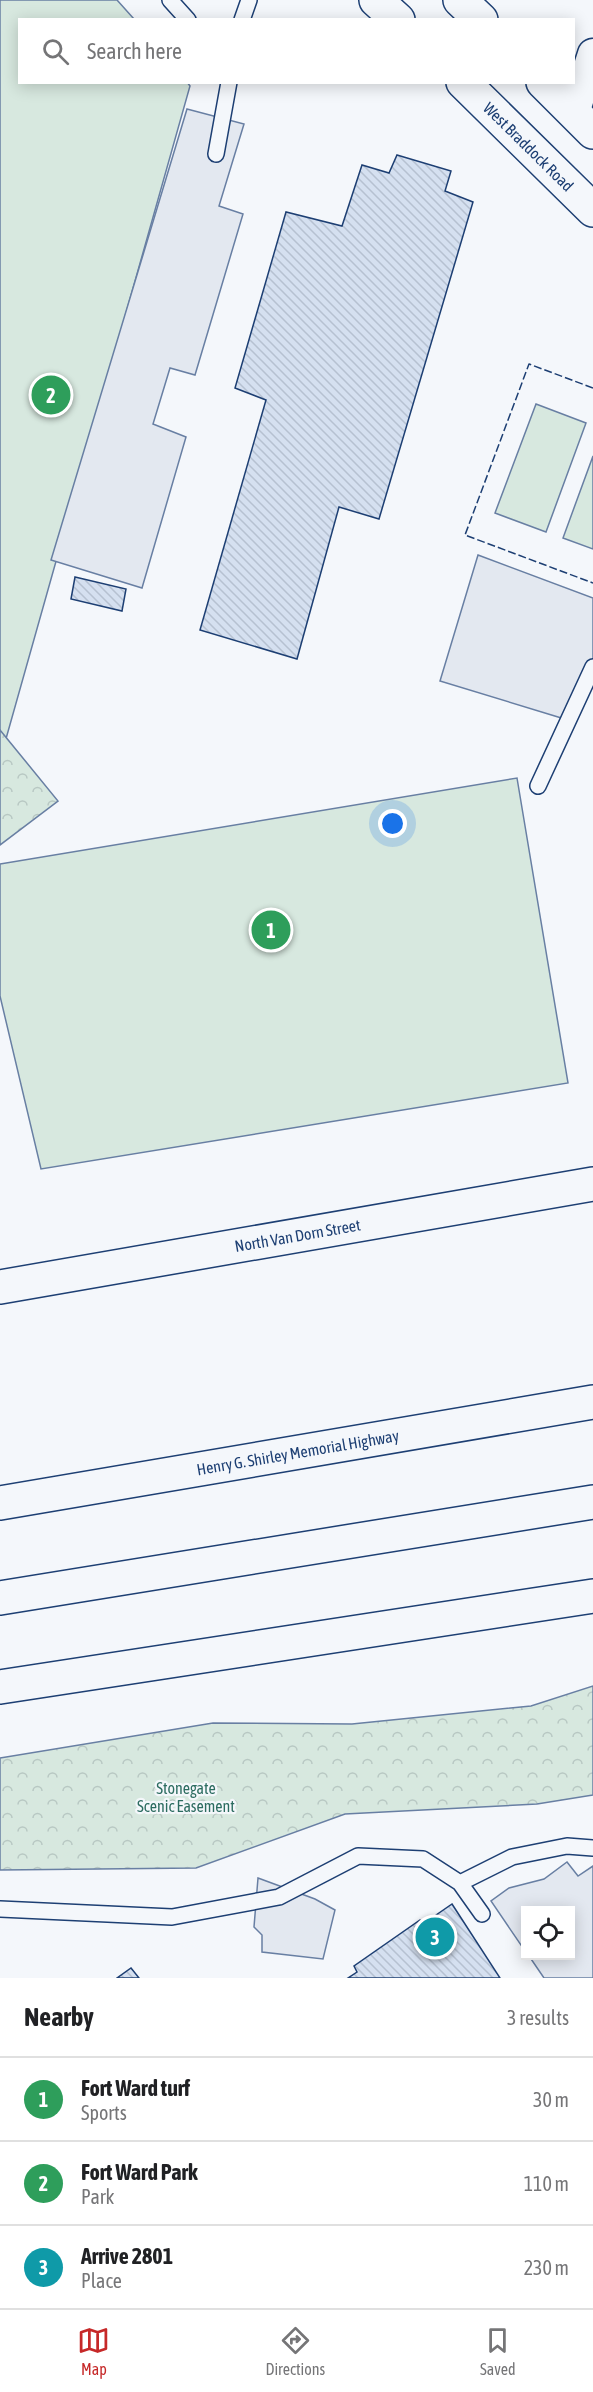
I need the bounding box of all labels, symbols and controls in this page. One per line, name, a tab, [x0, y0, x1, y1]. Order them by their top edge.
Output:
search box	[18, 18, 575, 84]
icon: search	[39, 35, 72, 68]
text: Search here	[87, 38, 182, 64]
street label: West Braddock Road	[480, 98, 577, 195]
pin: 2	[32, 372, 70, 418]
your location	[378, 809, 407, 838]
pin: 1	[252, 908, 290, 952]
street label: North Van Dorn Street	[233, 1215, 362, 1255]
street label: Henry G. Shirley Memorial Highway	[195, 1426, 401, 1478]
park label: Stonegate Scenic Easement	[137, 1779, 235, 1815]
map controls	[521, 1906, 575, 1960]
button: locate	[521, 1906, 575, 1960]
pin: 3	[416, 1914, 454, 1960]
text: Nearby	[24, 2002, 94, 2032]
text: 3 results	[507, 2006, 569, 2029]
text: Fort Ward turf	[81, 2075, 190, 2101]
text: 1	[39, 2088, 48, 2111]
text: 30 m	[533, 2088, 569, 2111]
text: Sports	[81, 2101, 127, 2124]
text: Fort Ward Park	[81, 2159, 198, 2185]
text: 2	[39, 2172, 48, 2195]
text: 110 m	[524, 2172, 569, 2195]
text: Park	[81, 2185, 114, 2208]
text: Arrive 2801	[81, 2243, 173, 2269]
text: 3	[39, 2256, 48, 2279]
text: 230 m	[524, 2256, 569, 2279]
text: Place	[81, 2269, 122, 2292]
tab: Map	[77, 2324, 110, 2378]
tab: Directions	[265, 2324, 325, 2378]
tab: Saved	[480, 2324, 515, 2378]

